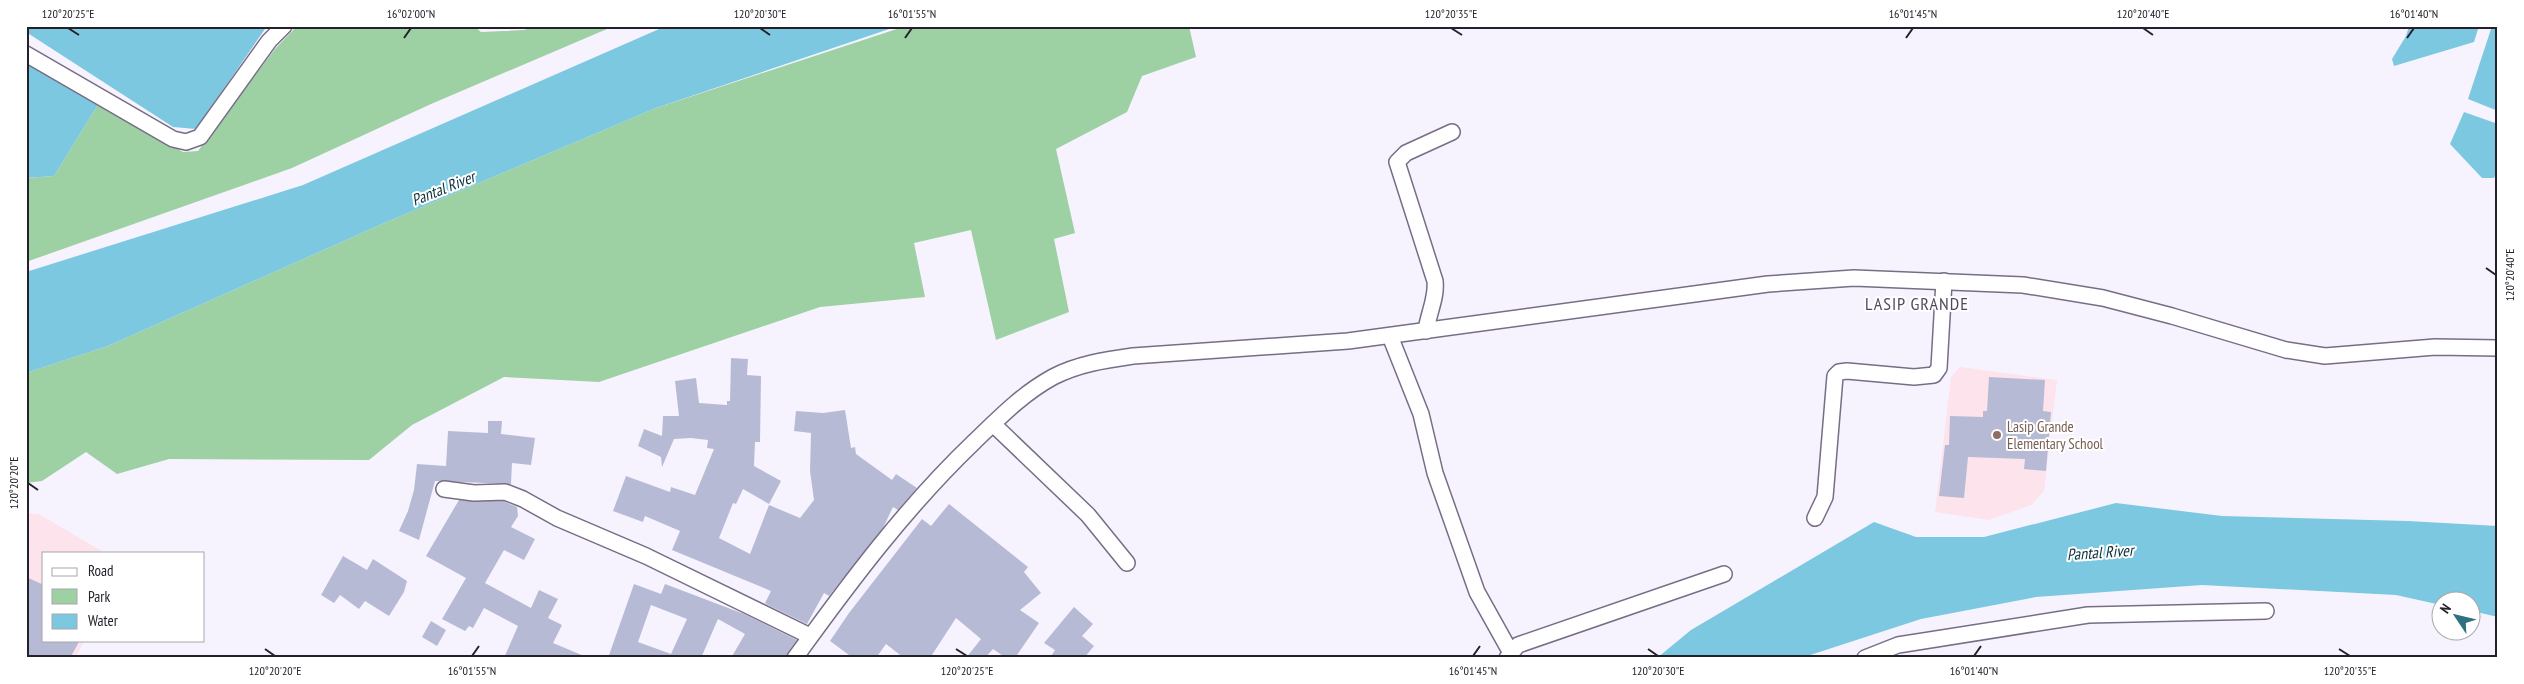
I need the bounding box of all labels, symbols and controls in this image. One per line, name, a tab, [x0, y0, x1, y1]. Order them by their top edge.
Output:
text: 120°20'25"E	[42, 6, 94, 21]
text: 16°02'00"N	[387, 6, 435, 21]
text: 120°20'30"E	[734, 6, 786, 21]
text: 16°01'55"N	[888, 6, 936, 21]
text: 120°20'35"E	[1425, 6, 1477, 21]
text: 16°01'45"N	[1889, 6, 1937, 21]
text: 120°20'40"E	[2117, 6, 2169, 21]
text: 16°01'40"N	[2390, 6, 2438, 21]
water label: Pantal River	[408, 165, 480, 210]
text: 120°20'40"E	[2502, 249, 2517, 301]
district label: LASIP GRANDE	[1865, 292, 1969, 315]
place label: Lasip Grande Elementary School	[2007, 417, 2104, 453]
marker: Lasip Grande Elementary School	[1991, 429, 2003, 441]
text: 120°20'20"E	[6, 457, 21, 509]
water label: Pantal River	[2066, 540, 2136, 564]
legend	[42, 552, 205, 642]
text: Road	[88, 561, 114, 580]
text: Park	[88, 587, 110, 606]
north arrow	[2432, 592, 2482, 642]
text: N	[2436, 600, 2455, 617]
text: Water	[88, 611, 119, 630]
text: 120°20'20"E	[249, 663, 301, 678]
text: 16°01'55"N	[448, 663, 496, 678]
text: 120°20'25"E	[941, 663, 993, 678]
text: 16°01'45"N	[1449, 663, 1497, 678]
text: 120°20'30"E	[1632, 663, 1684, 678]
text: 16°01'40"N	[1950, 663, 1998, 678]
text: 120°20'35"E	[2324, 663, 2376, 678]

